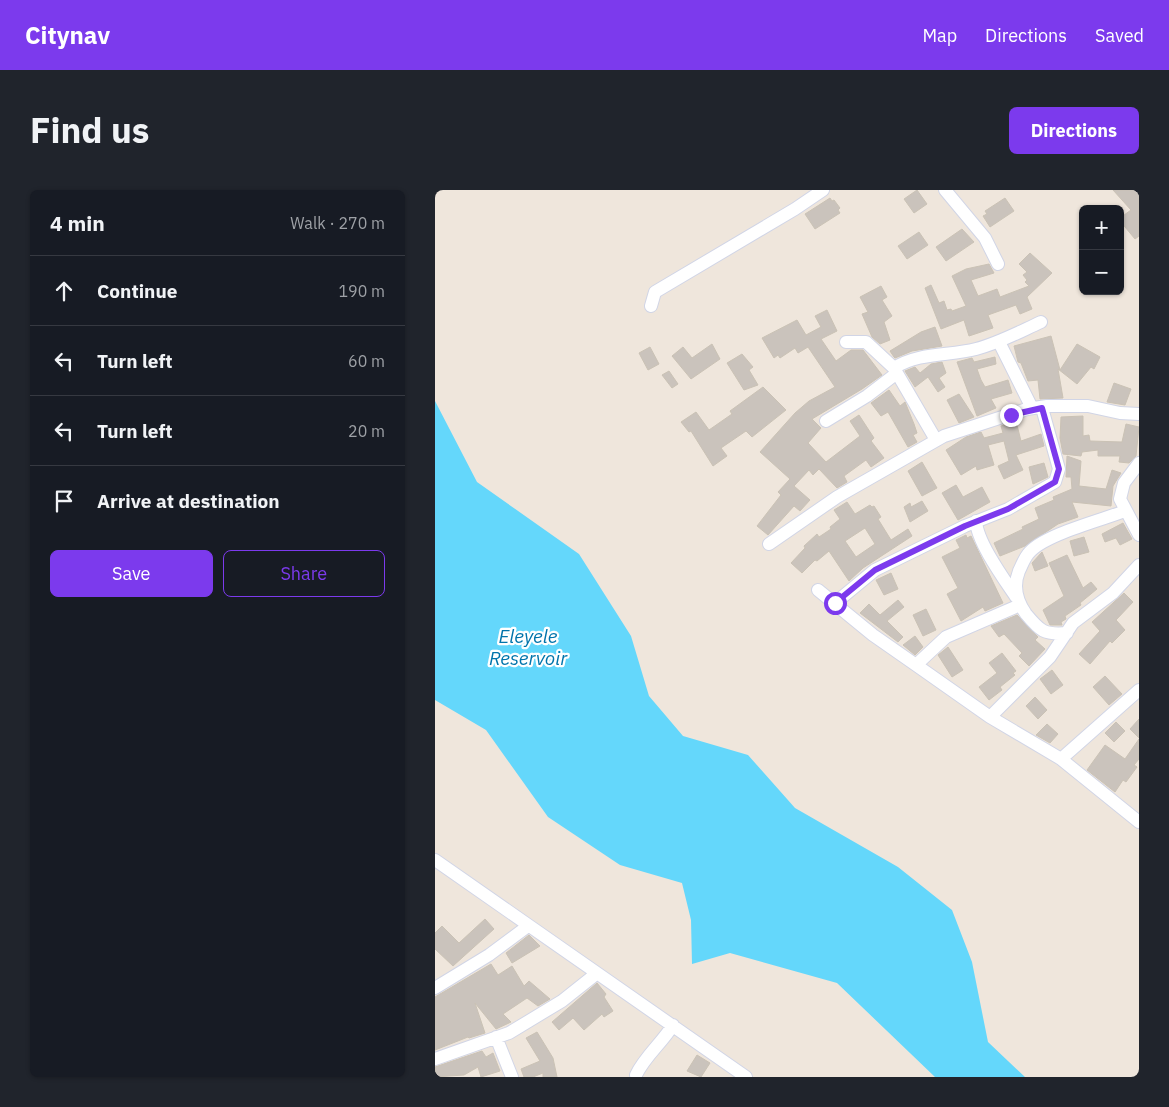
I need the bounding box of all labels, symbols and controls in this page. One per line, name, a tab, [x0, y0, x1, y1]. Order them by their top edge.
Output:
text: Citynav	[25, 19, 110, 51]
text: Map	[922, 24, 957, 47]
text: Directions	[985, 24, 1067, 47]
text: Saved	[1095, 24, 1144, 47]
text: Find us	[30, 107, 149, 153]
button: Directions	[1009, 107, 1139, 154]
map controls	[1079, 205, 1124, 295]
button: +	[1079, 205, 1124, 250]
text: 4 min	[50, 209, 105, 237]
text: Walk · 270 m	[290, 213, 385, 233]
button: −	[1079, 250, 1124, 295]
icon: ahead	[50, 277, 78, 305]
text: Continue	[97, 279, 177, 303]
text: 190 m	[338, 281, 385, 301]
icon: left	[50, 347, 78, 375]
text: Turn left	[97, 349, 173, 373]
text: 60 m	[348, 351, 385, 371]
route end	[1000, 404, 1023, 427]
icon: left	[50, 417, 78, 445]
text: Turn left	[97, 419, 173, 443]
text: 20 m	[348, 421, 385, 441]
icon: arrive	[50, 487, 78, 515]
text: Arrive at destination	[97, 489, 280, 513]
button: Save	[50, 550, 213, 597]
button: Share	[223, 550, 385, 597]
route start	[824, 592, 847, 615]
water label: Eleyele Reservoir	[489, 624, 568, 670]

